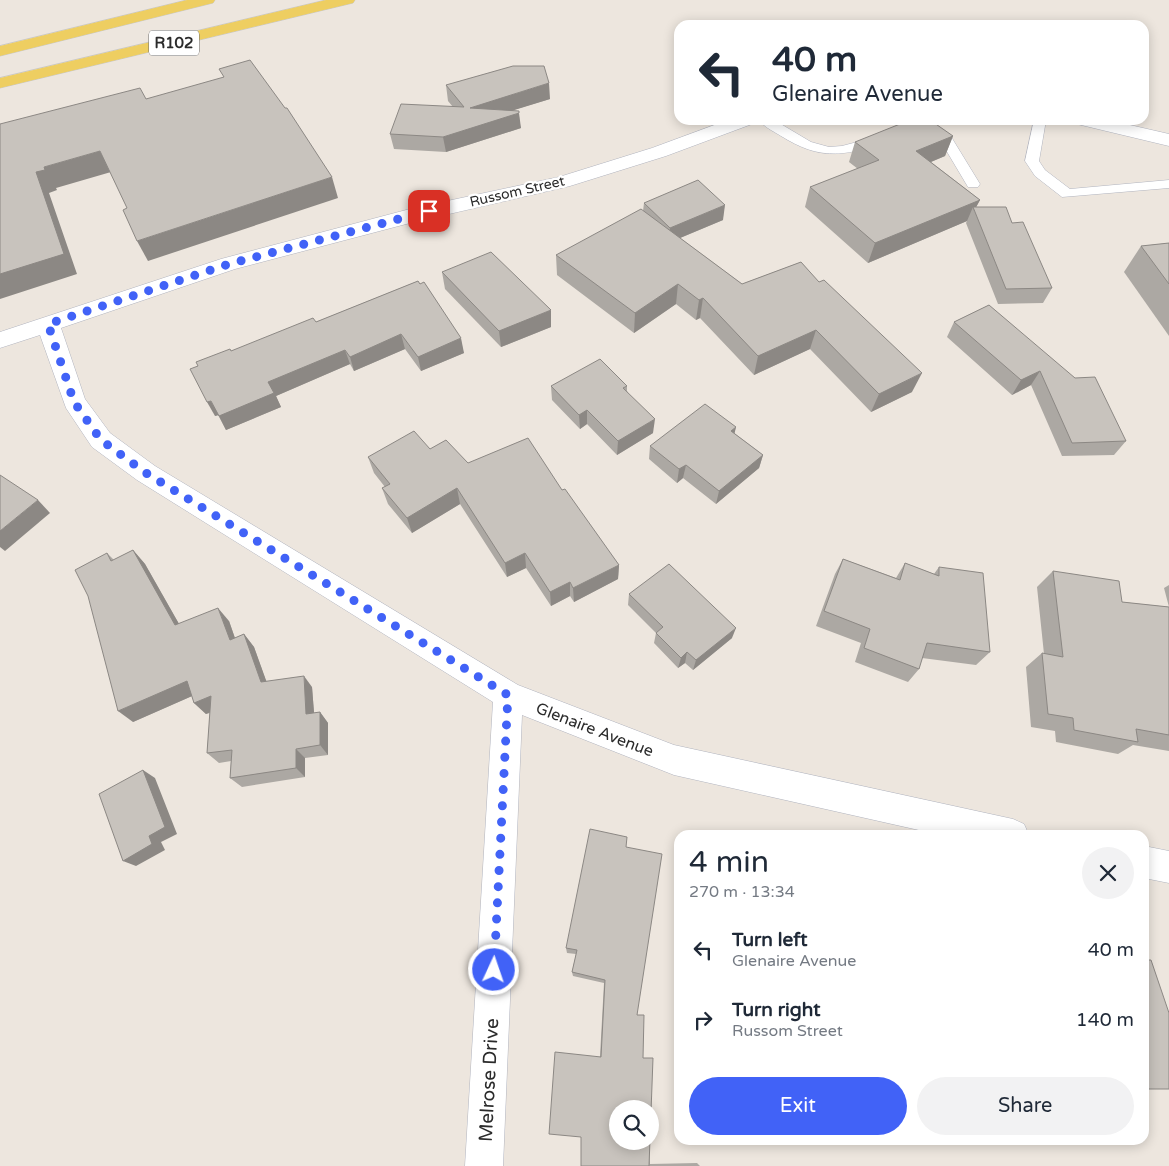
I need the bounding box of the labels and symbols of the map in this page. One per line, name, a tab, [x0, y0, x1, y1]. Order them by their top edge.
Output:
road number: R102	[149, 30, 199, 56]
street label: Russom Street	[468, 172, 567, 211]
pin	[408, 190, 450, 232]
street label: Glenaire Avenue	[533, 698, 656, 762]
position arrow	[467, 943, 519, 995]
street label: Melrose Drive	[475, 1018, 503, 1142]

